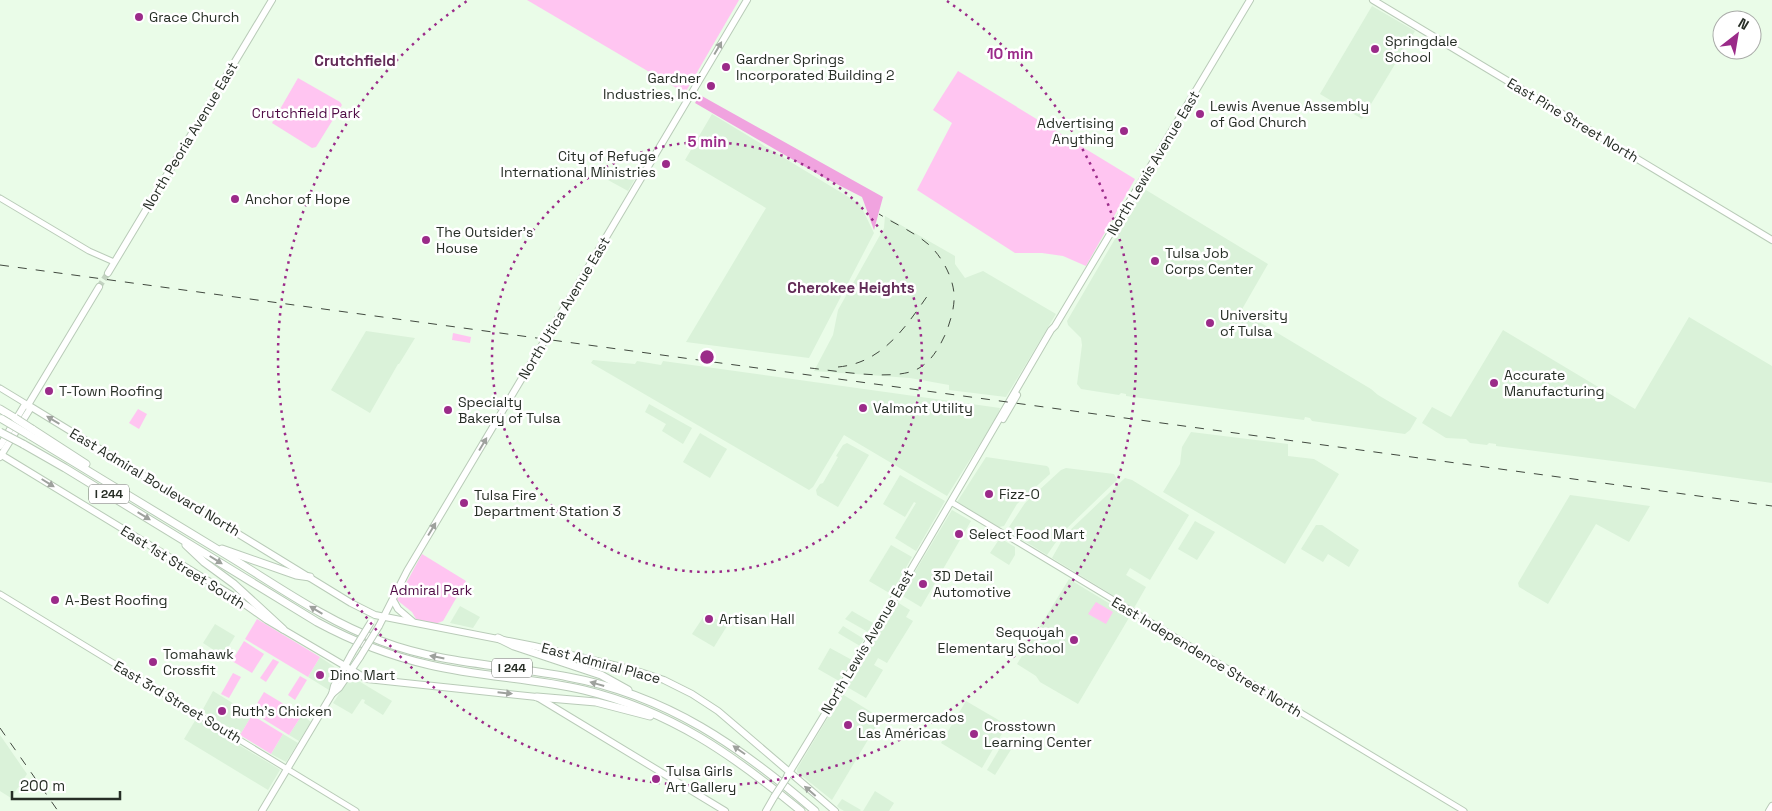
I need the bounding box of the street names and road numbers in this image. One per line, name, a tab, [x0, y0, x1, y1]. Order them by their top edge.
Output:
street label: North Peoria Avenue East	[139, 59, 241, 213]
street label: East Pine Street North	[1504, 74, 1642, 166]
street label: North Lewis Avenue East	[1103, 87, 1203, 239]
street label: North Utica Avenue East	[514, 233, 614, 383]
street label: East Admiral Boulevard North	[67, 424, 243, 540]
road number: I 244	[89, 484, 129, 504]
street label: East 1st Street South	[117, 521, 249, 613]
street label: North Lewis Avenue East	[817, 566, 917, 718]
street label: East Independence Street North	[1108, 593, 1306, 721]
street label: East Admiral Place	[539, 638, 663, 688]
street label: East 3rd Street South	[111, 657, 245, 747]
road number: I 244	[492, 658, 532, 678]

